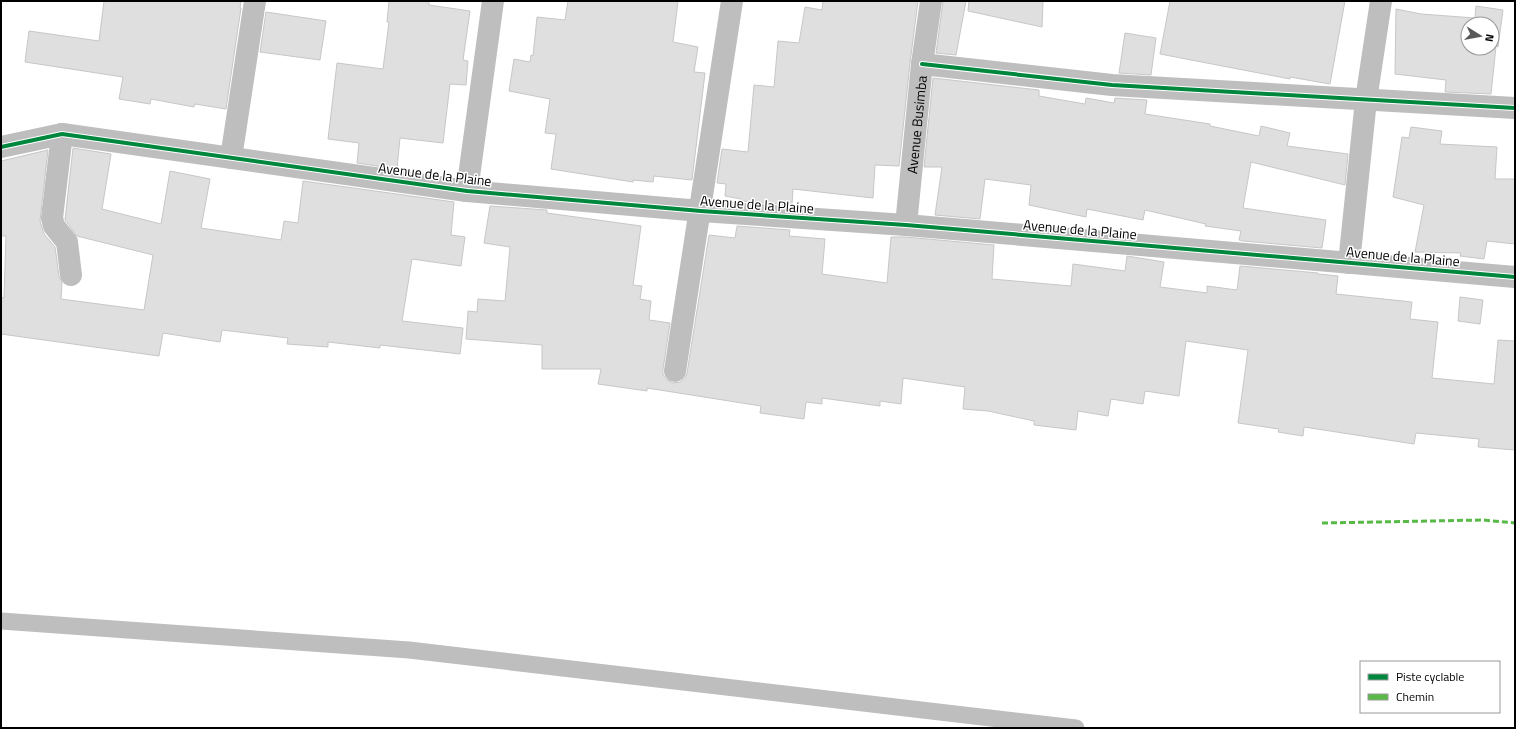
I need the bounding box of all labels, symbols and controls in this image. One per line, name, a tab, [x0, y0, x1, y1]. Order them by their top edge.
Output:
north arrow	[1460, 16, 1500, 56]
text: N	[1481, 33, 1498, 43]
street label: Avenue Busimba	[901, 74, 931, 175]
street label: Avenue de la Plaine	[377, 157, 493, 191]
street label: Avenue de la Plaine	[699, 190, 815, 218]
street label: Avenue de la Plaine	[1022, 214, 1138, 244]
street label: Avenue de la Plaine	[1345, 241, 1461, 271]
legend	[1360, 661, 1500, 713]
text: Piste cyclable	[1396, 667, 1464, 686]
text: Chemin	[1396, 687, 1434, 706]

